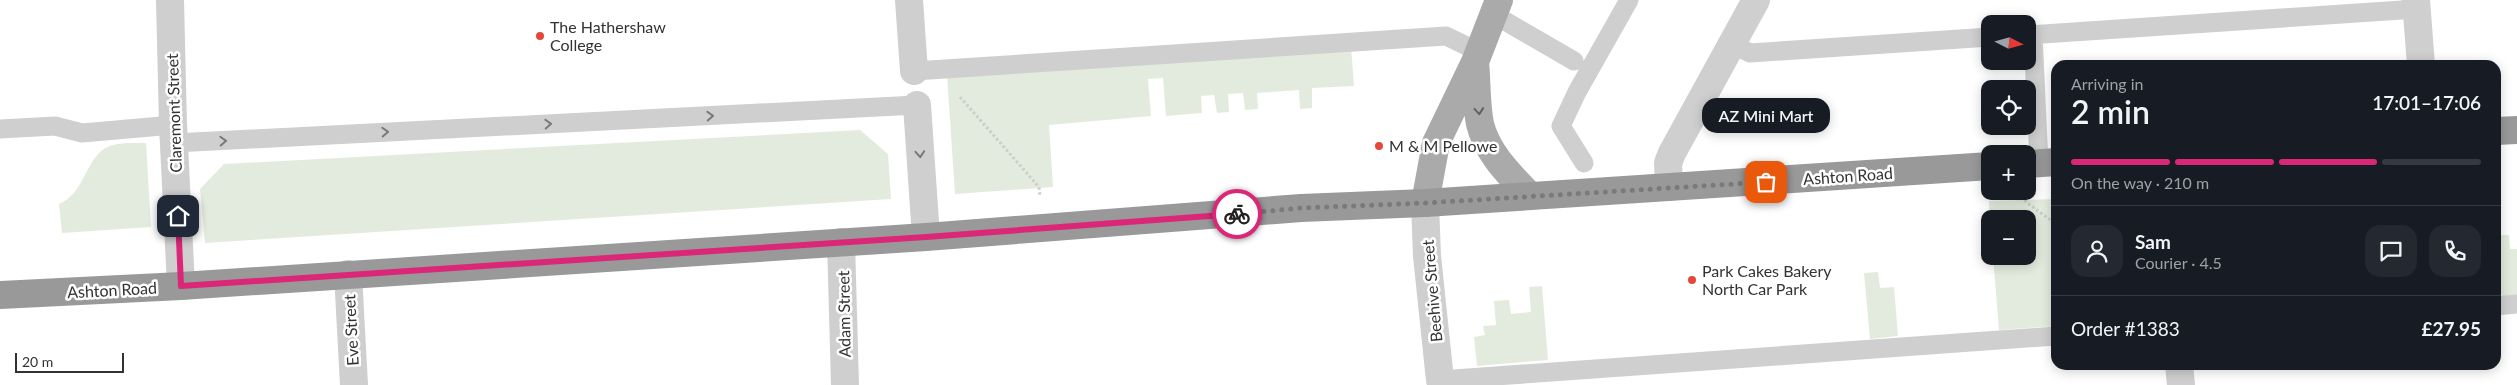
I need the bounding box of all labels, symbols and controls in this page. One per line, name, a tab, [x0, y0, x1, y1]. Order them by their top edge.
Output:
north arrow	[1981, 15, 2036, 70]
map controls	[1981, 15, 2036, 265]
place label: The Hathershaw College	[550, 17, 666, 54]
marker: The Hathershaw College	[534, 30, 546, 42]
street label: Claremont Street	[162, 53, 185, 173]
text: Arriving in	[2071, 74, 2144, 93]
button: locate	[1981, 80, 2036, 135]
text: 17:01–17:06	[2372, 91, 2481, 114]
text: 2 min	[2071, 92, 2150, 131]
callout: AZ Mini Mart	[1702, 97, 1830, 132]
text: AZ Mini Mart	[1719, 106, 1813, 125]
one-way arrow	[1473, 107, 1484, 115]
one-way arrow	[706, 110, 714, 121]
one-way arrow	[544, 118, 552, 129]
one-way arrow	[382, 127, 390, 138]
one-way arrow	[219, 135, 227, 146]
place label: M & M Pellowe	[1389, 136, 1497, 155]
marker: M & M Pellowe	[1373, 140, 1385, 152]
button: +	[1981, 145, 2036, 200]
one-way arrow	[915, 150, 926, 158]
pin	[1745, 161, 1787, 203]
street label: Ashton Road	[1802, 163, 1893, 188]
icon: bag	[1752, 168, 1780, 196]
text: On the way · 210 m	[2071, 173, 2209, 192]
courier	[1212, 189, 1262, 239]
pin	[157, 195, 199, 237]
icon: bike	[1223, 200, 1251, 228]
icon: home	[164, 202, 192, 230]
button: −	[1981, 210, 2036, 265]
button: person	[2071, 225, 2123, 277]
button: chat	[2365, 225, 2417, 277]
button: phone	[2429, 225, 2481, 277]
text: Sam	[2135, 230, 2171, 253]
street label: Beehive Street	[1418, 239, 1445, 343]
text: Courier · 4.5	[2135, 253, 2222, 272]
place label: Park Cakes Bakery North Car Park	[1702, 261, 1832, 298]
street label: Adam Street	[833, 270, 854, 358]
marker: Park Cakes Bakery North Car Park	[1686, 274, 1698, 286]
street label: Ashton Road	[67, 278, 157, 301]
street label: Eve Street	[339, 294, 362, 366]
text: Order #1383	[2071, 317, 2180, 340]
text: £27.95	[2421, 317, 2481, 340]
scale bar	[15, 350, 124, 373]
text: 20 m	[22, 353, 53, 370]

